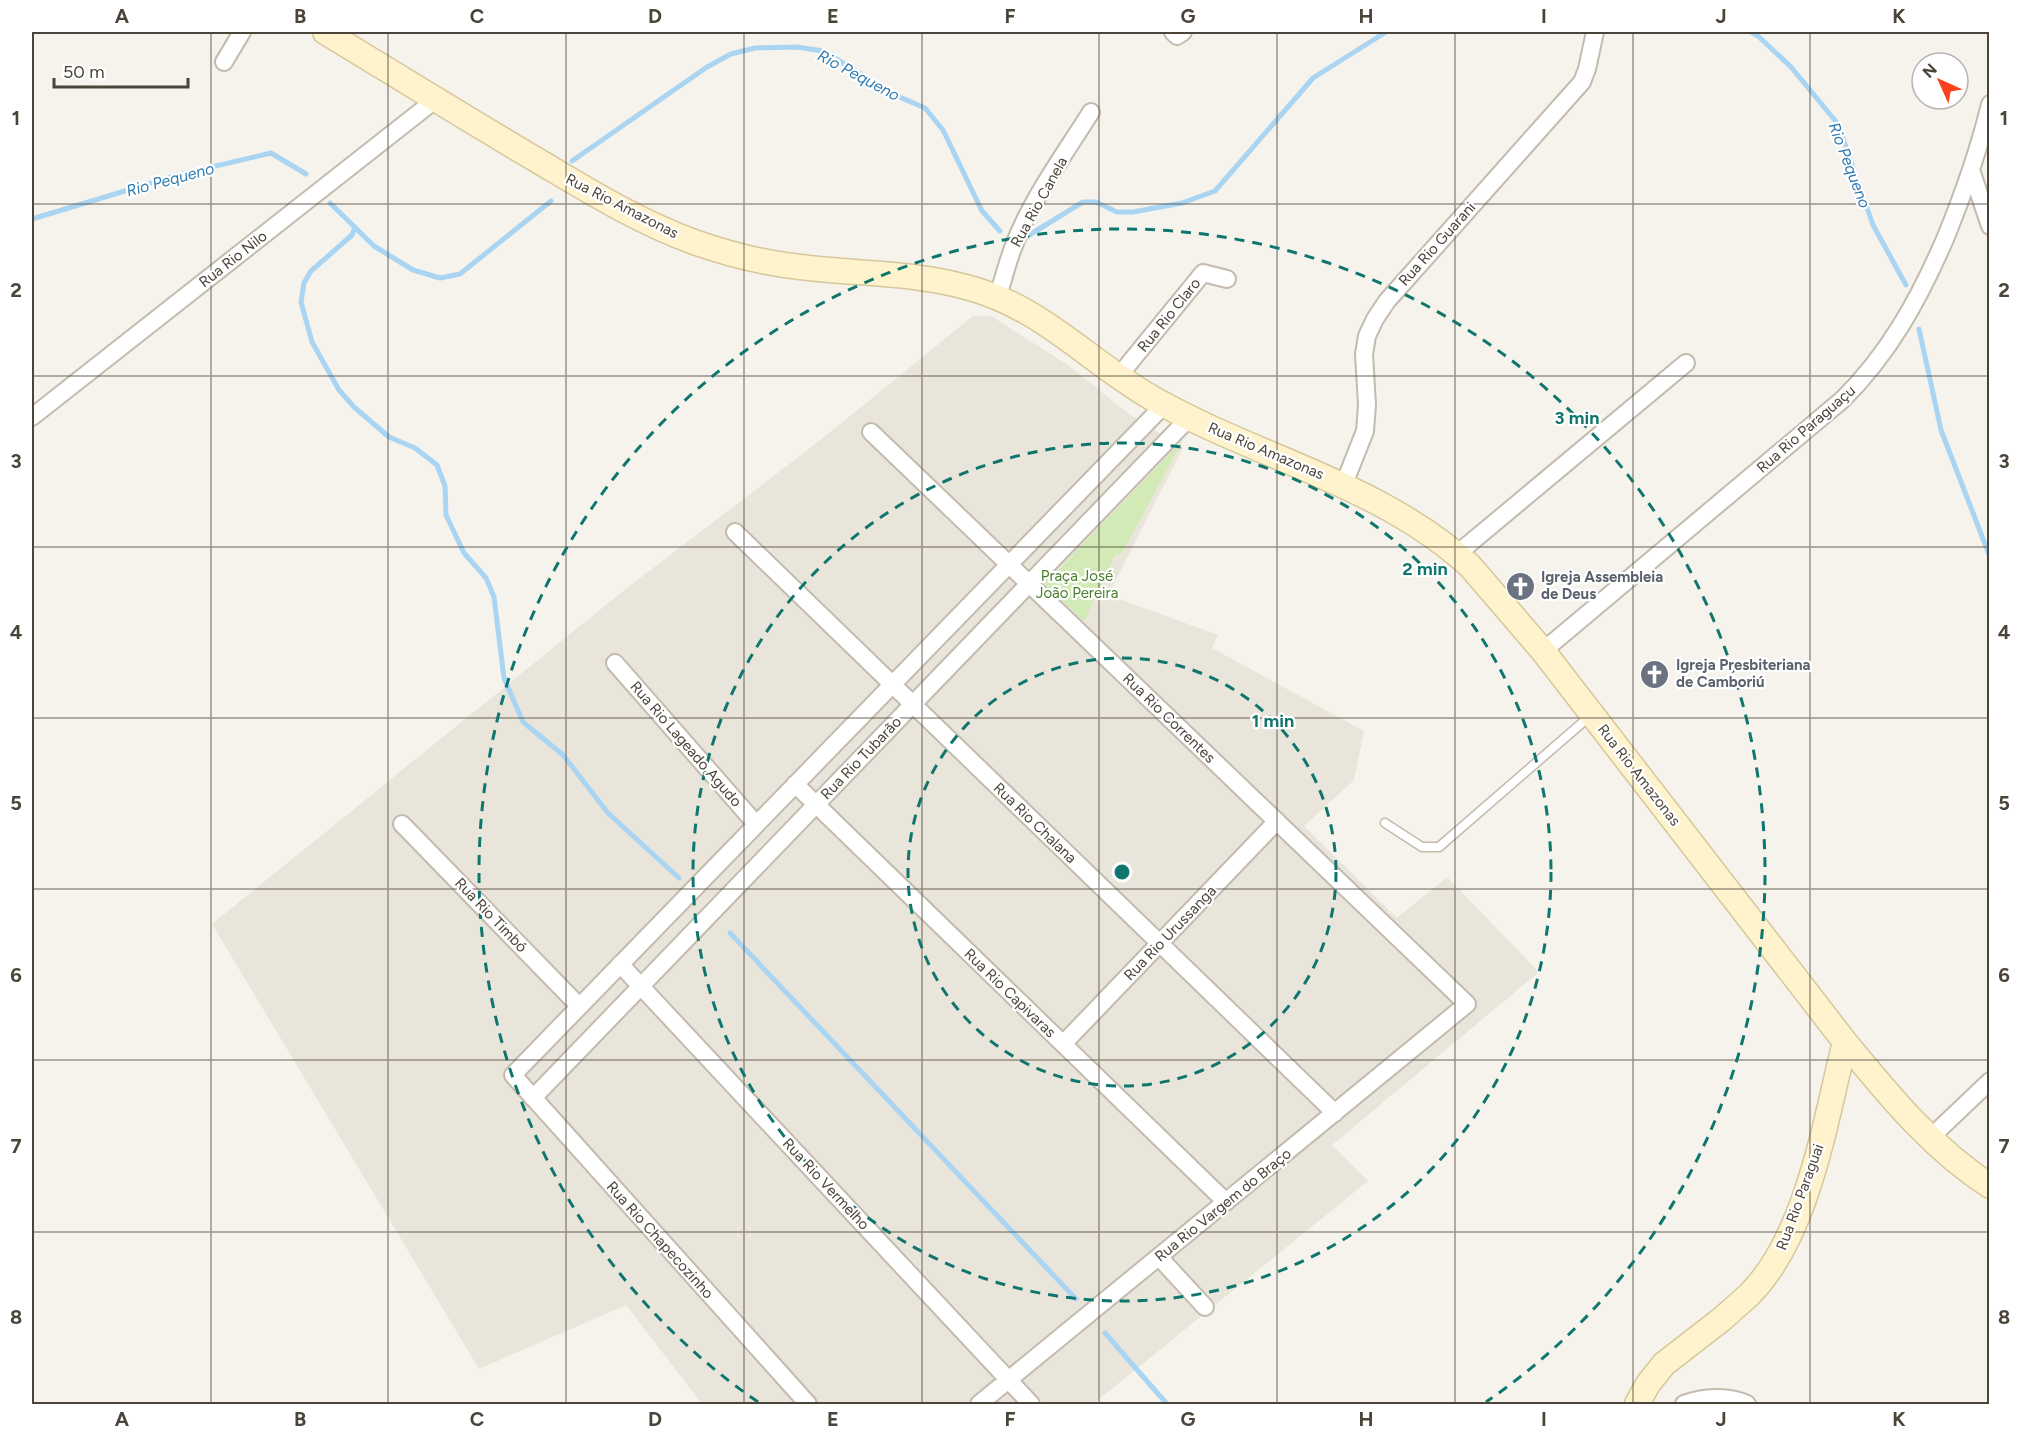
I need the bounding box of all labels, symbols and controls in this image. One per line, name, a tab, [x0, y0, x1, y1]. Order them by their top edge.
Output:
text: A	[115, 4, 130, 28]
text: B	[294, 4, 306, 28]
text: C	[470, 4, 484, 28]
text: D	[648, 4, 662, 28]
text: E	[827, 4, 839, 28]
text: F	[1004, 4, 1016, 28]
text: G	[1181, 4, 1196, 28]
text: H	[1359, 4, 1374, 28]
text: I	[1541, 4, 1547, 28]
text: J	[1715, 4, 1727, 28]
text: K	[1892, 4, 1906, 28]
water label: Rio Pequeno	[814, 46, 903, 105]
scale bar	[54, 51, 188, 89]
north arrow	[1910, 51, 1970, 111]
text: N	[1919, 60, 1941, 82]
text: 50 m	[63, 61, 105, 83]
text: 1	[12, 106, 20, 130]
text: 1	[2000, 106, 2008, 130]
water label: Rio Pequeno	[1824, 120, 1875, 211]
street label: Rua Rio Canela	[1007, 154, 1071, 250]
water label: Rio Pequeno	[124, 159, 216, 200]
street label: Rua Rio Amazonas	[563, 170, 681, 242]
street label: Rua Rio Guarani	[1395, 198, 1479, 290]
street label: Rua Rio Nilo	[195, 227, 271, 291]
street label: Rua Rio Claro	[1134, 274, 1204, 356]
text: 2	[10, 278, 22, 302]
text: 2	[1998, 278, 2010, 302]
street label: Rua Rio Paraguaçu	[1753, 381, 1859, 477]
text: 3 min	[1555, 407, 1599, 429]
street label: Rua Rio Amazonas	[1205, 418, 1327, 484]
text: 3	[10, 449, 22, 473]
text: 3	[1998, 449, 2010, 473]
text: 2 min	[1402, 558, 1448, 580]
park label: Praça José João Pereira	[1036, 567, 1118, 602]
place label: Igreja Assembleia de Deus	[1541, 568, 1663, 603]
church icon: Igreja Assembleia de Deus	[1504, 570, 1536, 602]
text: 4	[10, 620, 23, 644]
text: 4	[1998, 620, 2011, 644]
place label: Igreja Presbiteriana de Camboriú	[1676, 656, 1810, 691]
church icon: Igreja Presbiteriana de Camboriú	[1639, 658, 1671, 690]
street label: Rua Rio Correntes	[1119, 669, 1219, 767]
street label: Rua Rio Lageado Agudo	[627, 678, 746, 811]
text: 1 min	[1252, 710, 1294, 732]
street label: Rua Rio Tubarão	[817, 713, 905, 803]
street label: Rua Rio Amazonas	[1594, 721, 1684, 829]
street label: Rua Rio Chalana	[990, 779, 1080, 867]
text: 5	[10, 791, 22, 815]
text: 5	[1998, 791, 2010, 815]
centre of rings	[1112, 862, 1132, 882]
street label: Rua Rio Timbó	[451, 874, 531, 956]
street label: Rua Rio Urussanga	[1120, 882, 1220, 984]
street label: Rua Rio Capivaras	[961, 945, 1059, 1041]
text: 6	[10, 963, 22, 987]
text: 6	[1998, 963, 2010, 987]
text: 7	[10, 1134, 22, 1158]
street label: Rua Rio Vermelho	[779, 1134, 873, 1234]
text: 7	[1998, 1134, 2010, 1158]
street label: Rua Rio Paraguai	[1772, 1141, 1828, 1253]
street label: Rua Rio Vargem do Braço	[1151, 1144, 1295, 1266]
street label: Rua Rio Chapecozinho	[603, 1178, 718, 1302]
text: 8	[10, 1305, 22, 1329]
text: 8	[1998, 1305, 2010, 1329]
text: A	[115, 1407, 130, 1431]
text: B	[294, 1407, 306, 1431]
text: C	[470, 1407, 484, 1431]
text: D	[648, 1407, 662, 1431]
text: E	[827, 1407, 839, 1431]
text: F	[1004, 1407, 1016, 1431]
text: G	[1181, 1407, 1196, 1431]
text: H	[1359, 1407, 1374, 1431]
text: I	[1541, 1407, 1547, 1431]
text: J	[1715, 1407, 1727, 1431]
text: K	[1892, 1407, 1906, 1431]

